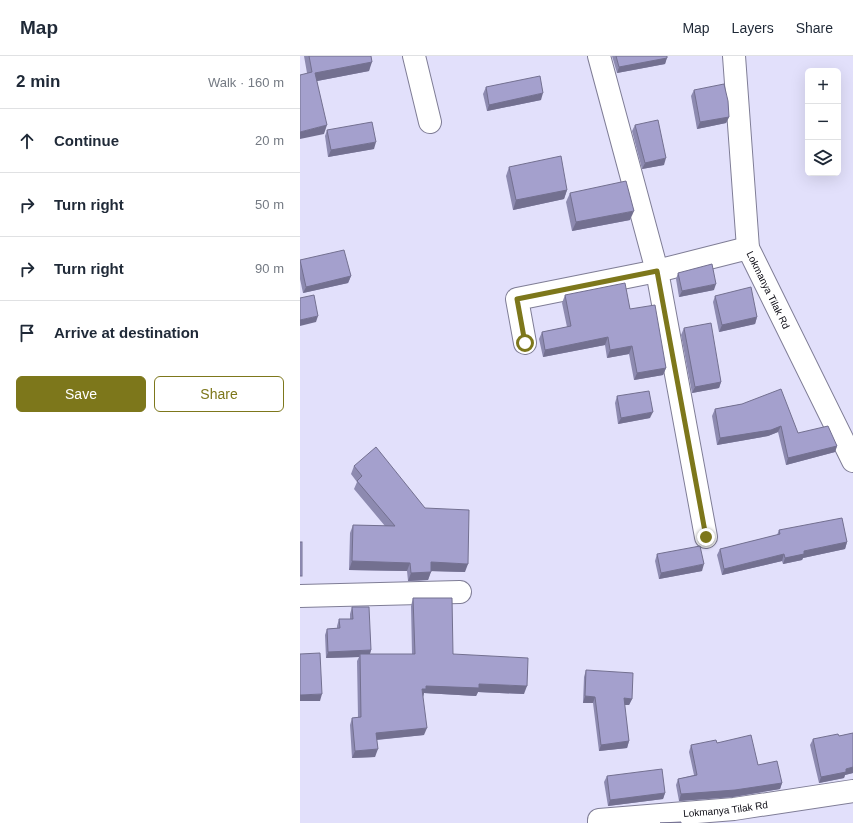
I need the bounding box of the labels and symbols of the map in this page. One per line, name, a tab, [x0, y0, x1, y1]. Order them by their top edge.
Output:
street label: Lokmanya Tilak Rd	[745, 249, 792, 330]
route start	[516, 334, 534, 352]
route end	[697, 528, 715, 546]
street label: Lokmanya Tilak Rd	[683, 798, 769, 819]

